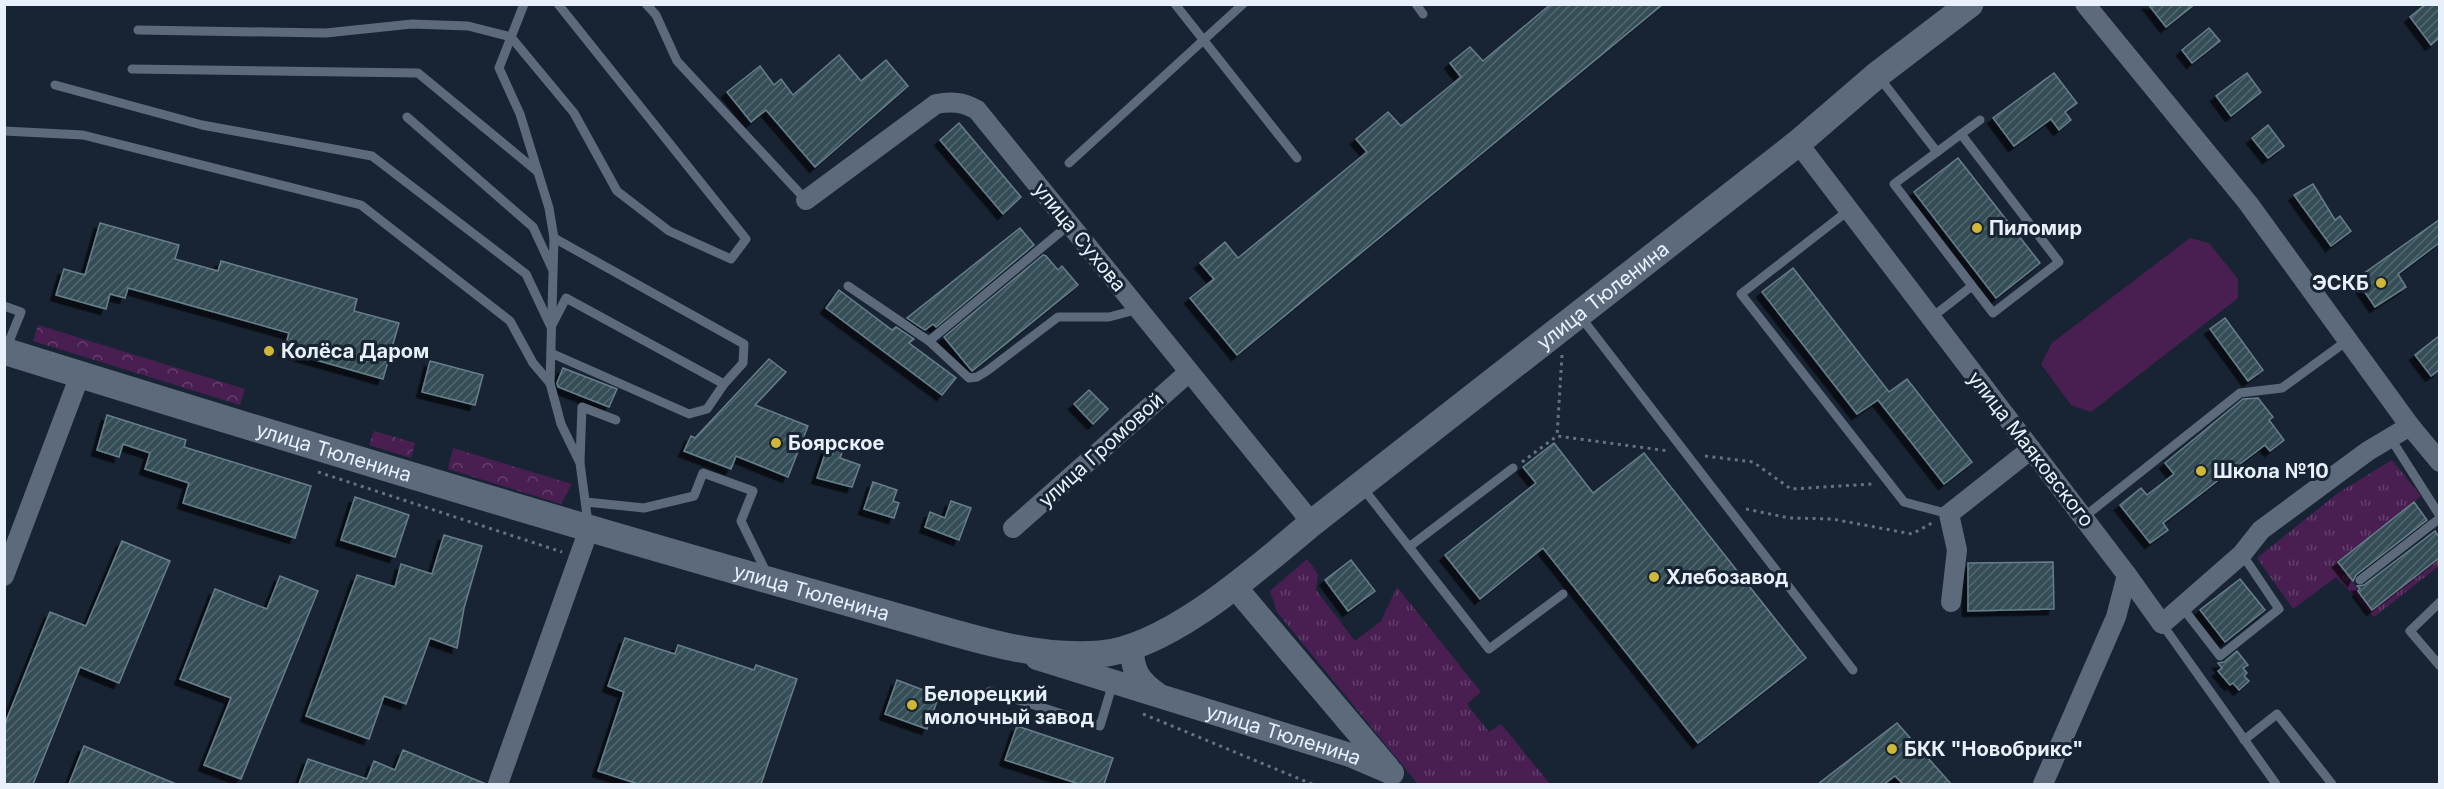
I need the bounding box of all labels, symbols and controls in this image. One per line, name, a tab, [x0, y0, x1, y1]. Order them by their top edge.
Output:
street label: улица Сухова	[1029, 178, 1131, 296]
place label: Пиломир	[1989, 216, 2082, 240]
marker: Пиломир	[1970, 221, 1984, 235]
street label: улица Тюленина	[1532, 236, 1674, 355]
place label: ЭСКБ	[2312, 271, 2369, 295]
marker: ЭСКБ	[2374, 276, 2388, 290]
place label: Колёса Даром	[281, 339, 429, 363]
marker: Колёса Даром	[262, 344, 276, 358]
street label: улица Маяковского	[1963, 366, 2099, 532]
street label: улица Громовой	[1034, 388, 1168, 512]
street label: улица Тюленина	[253, 417, 414, 487]
place label: Боярское	[788, 431, 885, 455]
marker: Боярское	[769, 436, 783, 450]
place label: Школа №10	[2213, 459, 2329, 483]
marker: Школа №10	[2194, 464, 2208, 478]
street label: улица Тюленина	[731, 559, 892, 626]
place label: Хлебозавод	[1666, 565, 1788, 589]
marker: Хлебозавод	[1647, 570, 1661, 584]
place label: Белорецкий молочный завод	[924, 682, 1094, 729]
marker: Белорецкий молочный завод	[905, 698, 919, 712]
street label: улица Тюленина	[1203, 699, 1365, 770]
place label: БКК "Новобрикс"	[1904, 737, 2083, 761]
marker: БКК "Новобрикс"	[1885, 742, 1899, 756]

